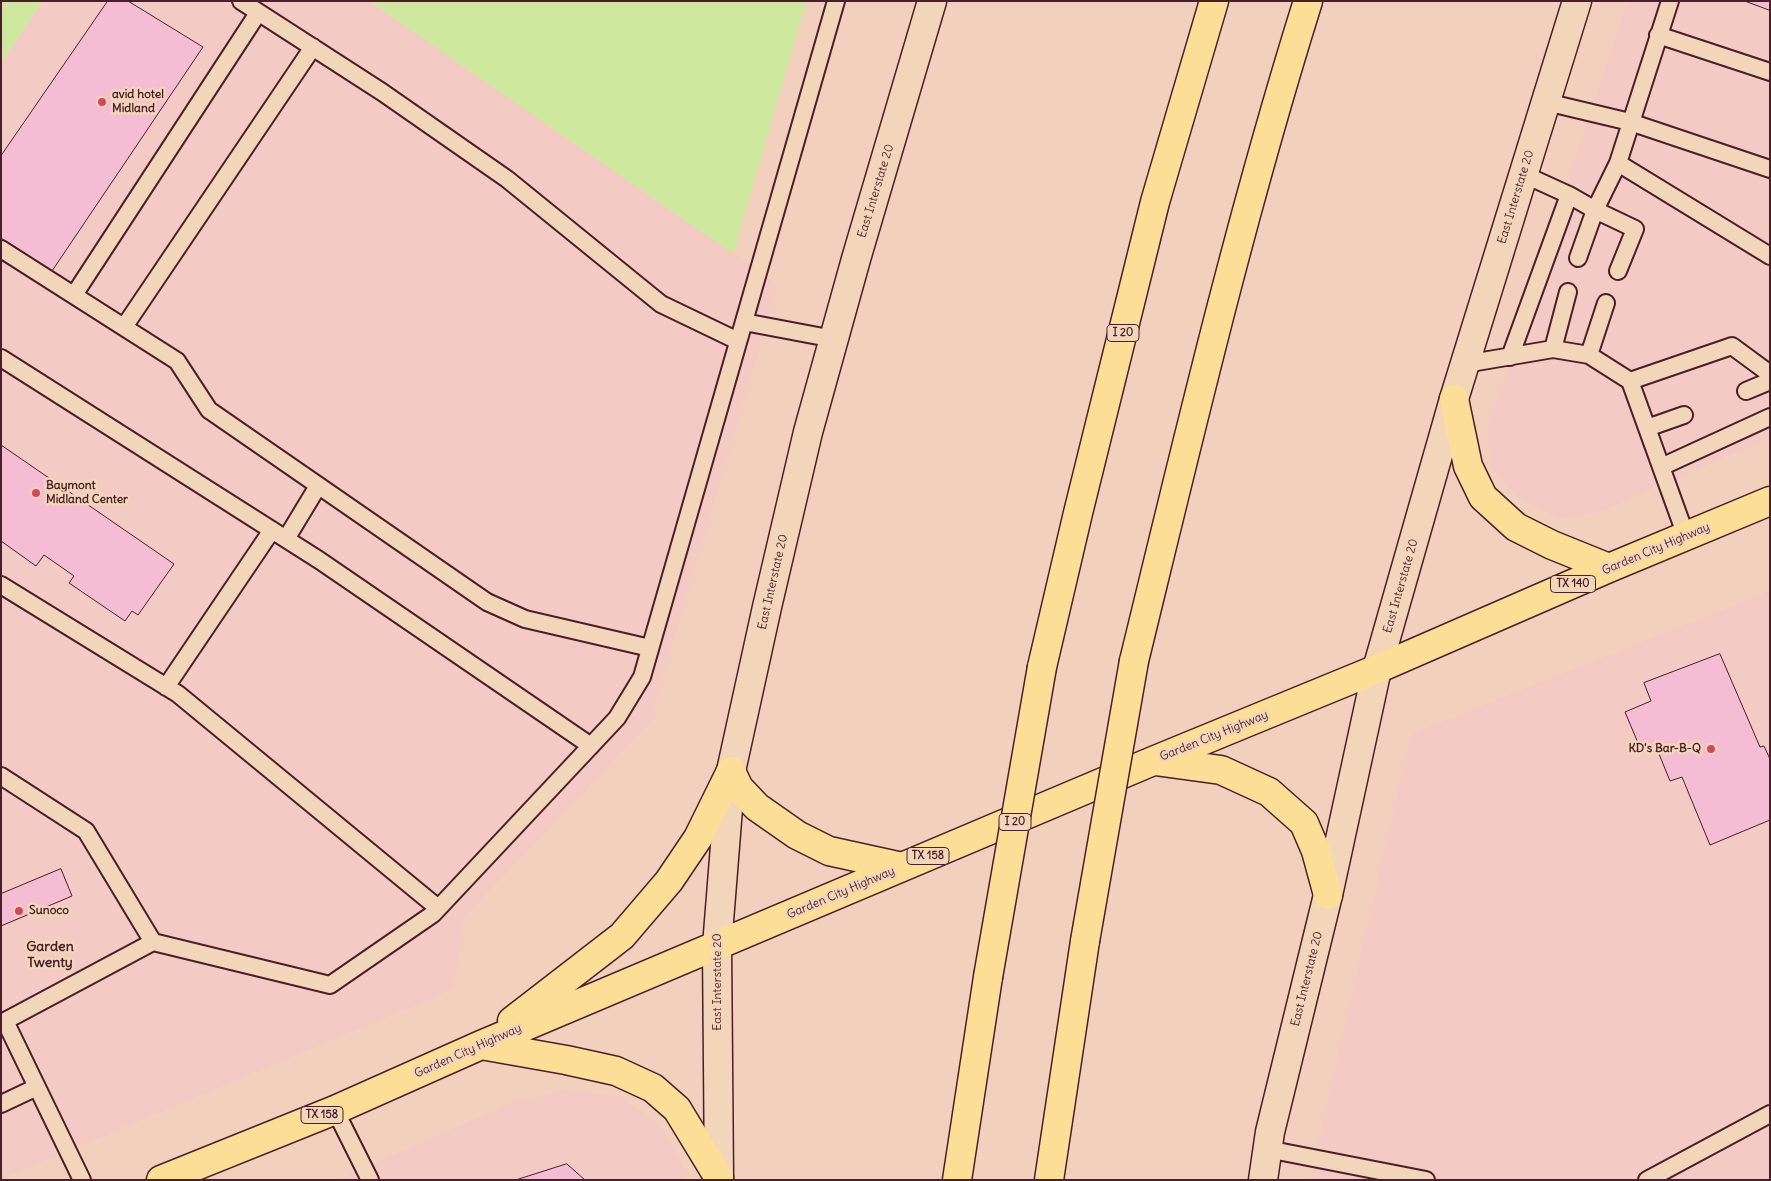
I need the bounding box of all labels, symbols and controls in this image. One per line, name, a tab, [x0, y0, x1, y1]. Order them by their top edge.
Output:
place label: avid hotel Midland	[112, 88, 164, 116]
marker: avid hotel Midland	[96, 96, 108, 108]
street label: East Interstate 20	[855, 142, 897, 240]
street label: East Interstate 20	[1495, 148, 1537, 246]
road number: I 20	[1107, 324, 1139, 342]
place label: Baymont Midland Center	[46, 479, 128, 507]
marker: Baymont Midland Center	[30, 487, 42, 499]
street label: Garden City Highway	[1600, 520, 1712, 578]
street label: East Interstate 20	[755, 533, 791, 631]
street label: East Interstate 20	[1381, 537, 1421, 635]
road number: TX 140	[1550, 576, 1596, 592]
street label: Garden City Highway	[1158, 708, 1270, 764]
place label: KD's Bar-B-Q	[1628, 742, 1701, 756]
marker: KD's Bar-B-Q	[1705, 743, 1717, 755]
road number: I 20	[999, 814, 1031, 830]
road number: TX 158	[907, 848, 949, 864]
street label: Garden City Highway	[785, 864, 897, 922]
place label: Sunoco	[29, 904, 69, 918]
marker: Sunoco	[13, 905, 25, 917]
street label: East Interstate 20	[1288, 930, 1326, 1028]
street label: East Interstate 20	[711, 933, 725, 1031]
district label: Garden Twenty	[26, 939, 74, 972]
street label: Garden City Highway	[412, 1021, 524, 1081]
road number: TX 158	[301, 1106, 343, 1124]

